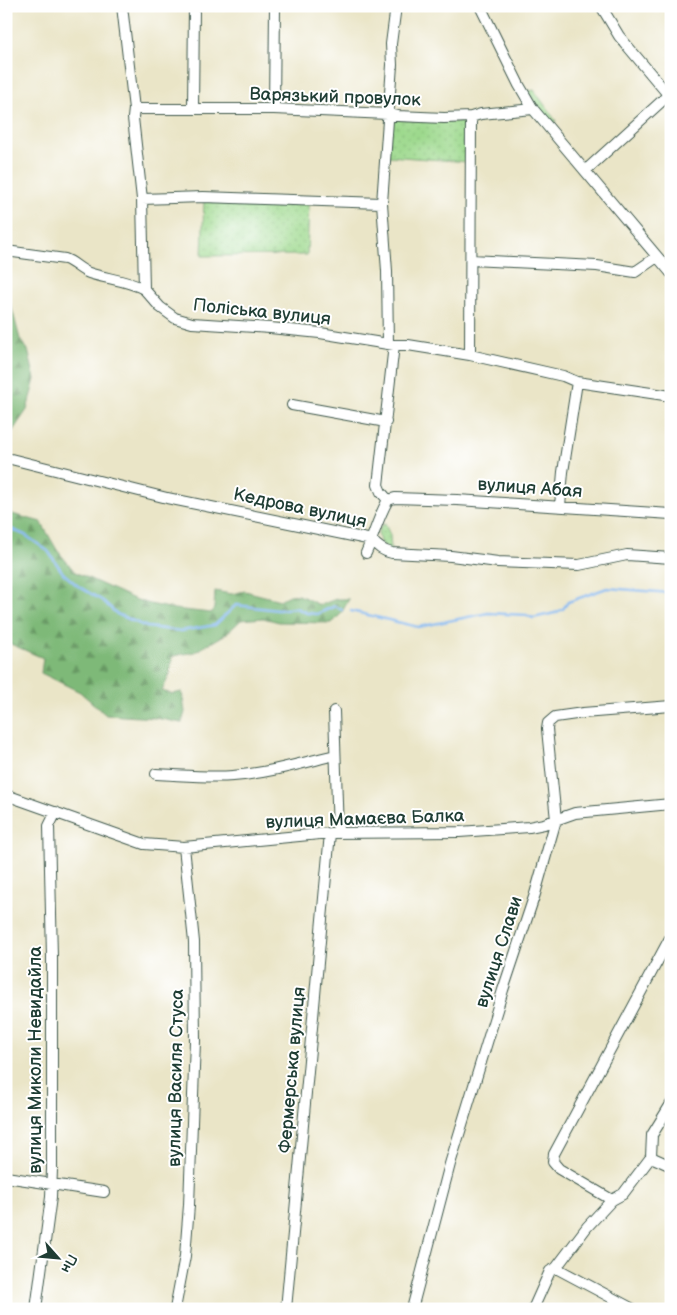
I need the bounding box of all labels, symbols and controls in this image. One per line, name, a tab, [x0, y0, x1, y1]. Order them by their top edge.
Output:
street label: Варязький провулок	[249, 84, 421, 110]
street label: Поліська вулиця	[192, 294, 332, 330]
street label: вулиця Абая	[477, 474, 583, 502]
street label: Кедрова вулиця	[231, 484, 369, 532]
street label: вулиця Мамаєва Балка	[265, 805, 465, 833]
street label: вулиця Слави	[471, 894, 527, 1010]
street label: вулиця Миколи Невидайла	[25, 946, 46, 1174]
street label: Фермерська вулиця	[274, 986, 310, 1154]
street label: вулиця Василя Стуса	[164, 989, 188, 1167]
north arrow	[32, 1232, 82, 1282]
text: Пн	[57, 1251, 81, 1276]

